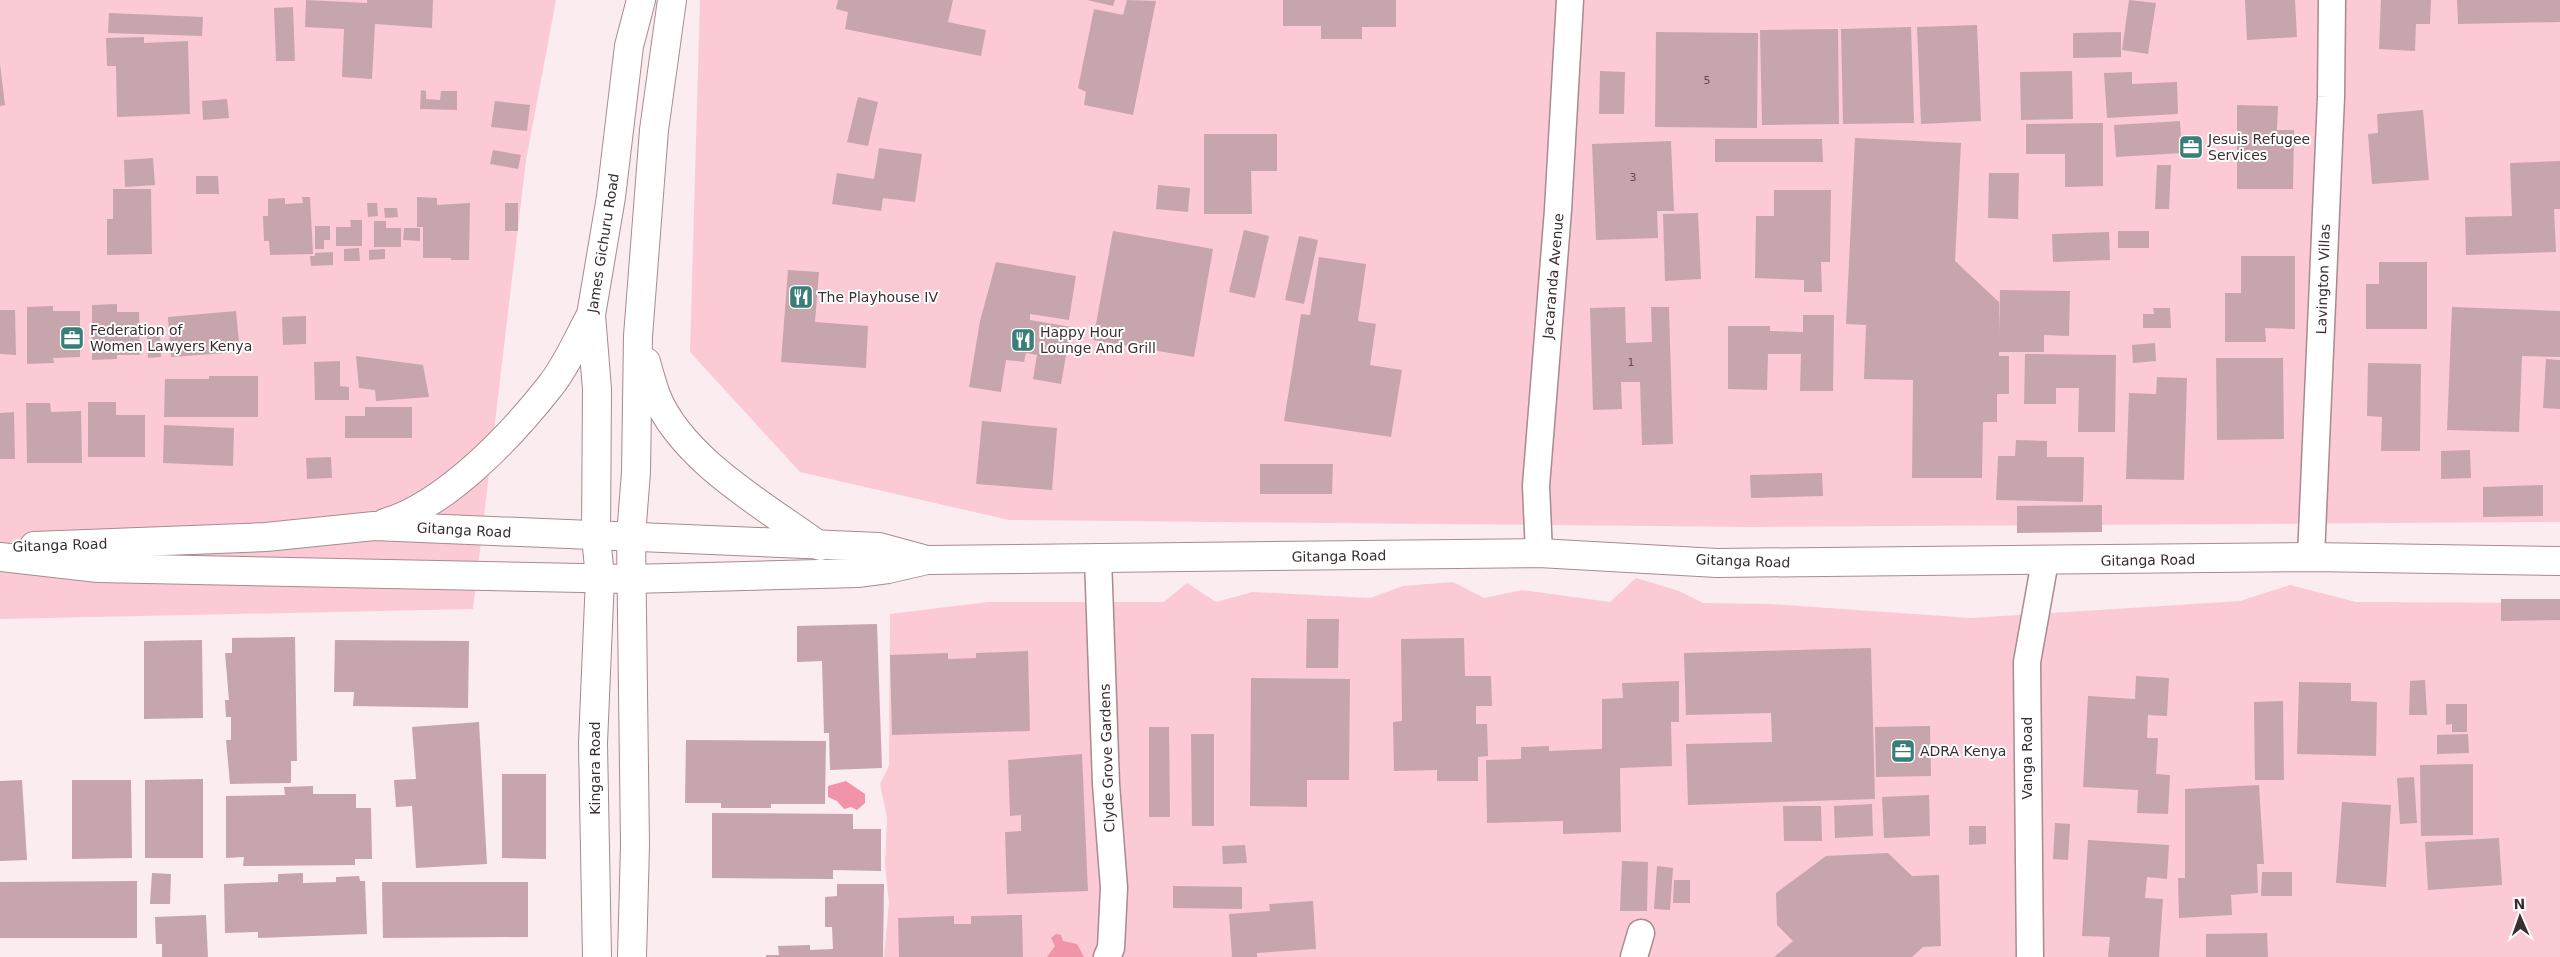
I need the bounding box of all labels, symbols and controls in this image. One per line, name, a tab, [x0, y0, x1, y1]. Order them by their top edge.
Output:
house number: 5	[1704, 74, 1711, 87]
place label: Jesuis Refugee Services	[2207, 131, 2310, 163]
office icon: Jesuis Refugee Services	[2178, 134, 2204, 160]
house number: 3	[1630, 171, 1637, 184]
street label: James Gichuru Road	[584, 172, 622, 315]
street label: Jacaranda Avenue	[1539, 212, 1566, 341]
street label: Lavington Villas	[2313, 223, 2333, 335]
restaurant icon: The Playhouse IV	[788, 284, 814, 310]
place label: The Playhouse IV	[817, 289, 938, 305]
place label: Federation of Women Lawyers Kenya	[90, 322, 252, 354]
place label: Happy Hour Lounge And Grill	[1040, 324, 1156, 356]
office icon: Federation of Women Lawyers Kenya	[59, 325, 85, 351]
restaurant icon: Happy Hour Lounge And Grill	[1010, 327, 1036, 353]
house number: 1	[1628, 356, 1635, 369]
street label: Gitanga Road	[416, 520, 512, 540]
street label: Gitanga Road	[12, 535, 108, 555]
street label: Gitanga Road	[1292, 547, 1386, 565]
street label: Gitanga Road	[1695, 551, 1791, 571]
street label: Gitanga Road	[2101, 551, 2195, 569]
street label: Clyde Grove Gardens	[1096, 683, 1118, 833]
street label: Vanga Road	[2019, 717, 2035, 800]
street label: Kingara Road	[587, 721, 603, 815]
office icon: ADRA Kenya	[1890, 738, 1916, 764]
place label: ADRA Kenya	[1920, 743, 2006, 759]
north arrow	[2495, 892, 2545, 942]
text: N	[2513, 896, 2526, 912]

